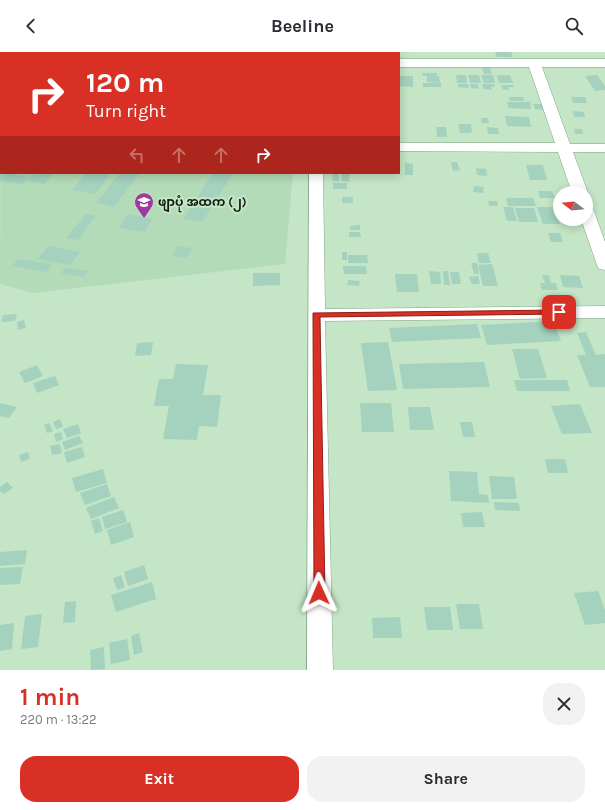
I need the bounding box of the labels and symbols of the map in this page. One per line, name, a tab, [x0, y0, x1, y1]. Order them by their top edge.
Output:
north arrow	[553, 186, 593, 226]
school or university icon: ဖျာပုံ အထက (၂)	[133, 191, 155, 219]
place label: ဖျာပုံ အထက (၂)	[158, 195, 247, 213]
pin	[542, 295, 576, 329]
position arrow	[298, 572, 340, 614]

